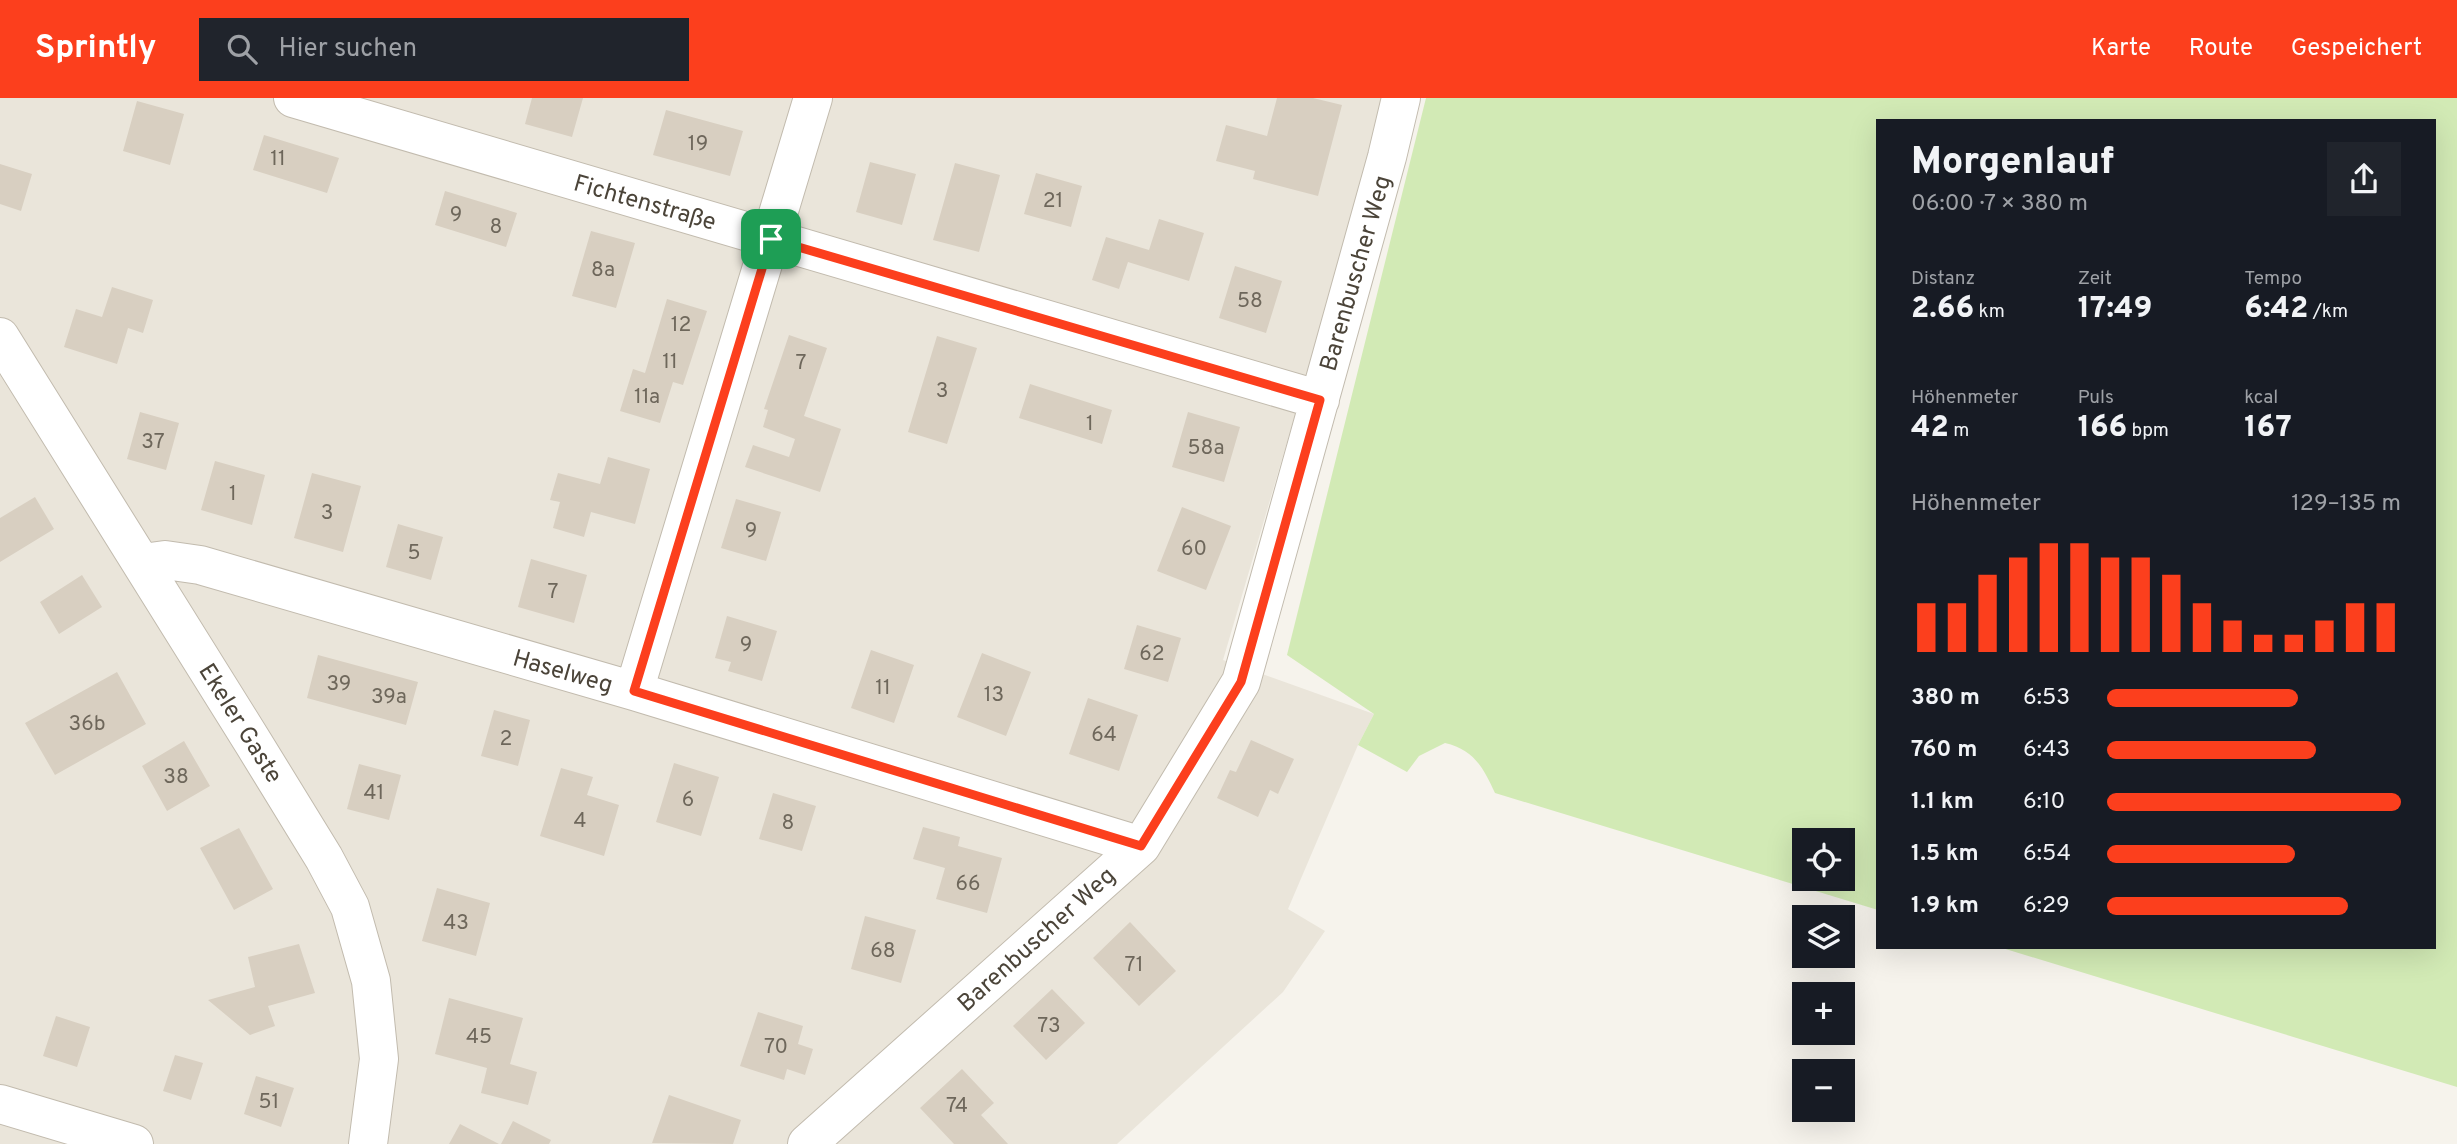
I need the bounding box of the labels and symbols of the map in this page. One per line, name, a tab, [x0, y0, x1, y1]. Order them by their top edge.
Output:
house number: 19	[688, 131, 708, 158]
house number: 11	[270, 146, 286, 173]
street label: Fichtenstraße	[570, 169, 719, 239]
street label: Barenbuscher Weg	[1315, 172, 1399, 375]
house number: 21	[1043, 188, 1063, 215]
house number: 9	[450, 202, 462, 229]
pin	[741, 209, 801, 269]
house number: 8	[490, 214, 502, 241]
house number: 8a	[591, 257, 615, 284]
house number: 58	[1237, 288, 1263, 315]
house number: 12	[671, 312, 691, 339]
house number: 11	[662, 349, 678, 376]
house number: 7	[796, 350, 807, 377]
house number: 3	[936, 378, 948, 405]
house number: 11a	[634, 384, 660, 411]
house number: 1	[1086, 411, 1094, 438]
house number: 37	[141, 429, 165, 456]
house number: 58a	[1187, 435, 1225, 462]
house number: 1	[229, 481, 237, 508]
house number: 3	[321, 500, 333, 527]
house number: 9	[745, 518, 757, 545]
house number: 60	[1181, 536, 1207, 563]
house number: 5	[407, 540, 421, 567]
house number: 7	[548, 579, 559, 606]
house number: 9	[740, 632, 752, 659]
house number: 62	[1139, 641, 1165, 668]
street label: Haselweg	[509, 644, 616, 701]
street label: Ekeler Gaste	[191, 659, 288, 790]
house number: 39	[327, 671, 351, 698]
house number: 11	[875, 675, 891, 702]
house number: 13	[984, 682, 1004, 709]
house number: 39a	[371, 684, 407, 711]
house number: 36b	[69, 711, 105, 738]
house number: 64	[1091, 722, 1117, 749]
house number: 2	[500, 726, 512, 753]
house number: 38	[163, 764, 189, 791]
house number: 41	[364, 780, 384, 807]
house number: 6	[682, 787, 694, 814]
house number: 4	[573, 808, 587, 835]
house number: 8	[782, 810, 794, 837]
street label: Barenbuscher Weg	[952, 862, 1123, 1019]
house number: 66	[955, 871, 981, 898]
house number: 43	[443, 910, 469, 937]
house number: 68	[870, 938, 896, 965]
house number: 71	[1124, 952, 1144, 979]
house number: 73	[1037, 1013, 1061, 1040]
house number: 45	[466, 1024, 492, 1051]
house number: 70	[764, 1034, 788, 1061]
house number: 51	[259, 1089, 279, 1116]
house number: 74	[946, 1093, 968, 1120]

